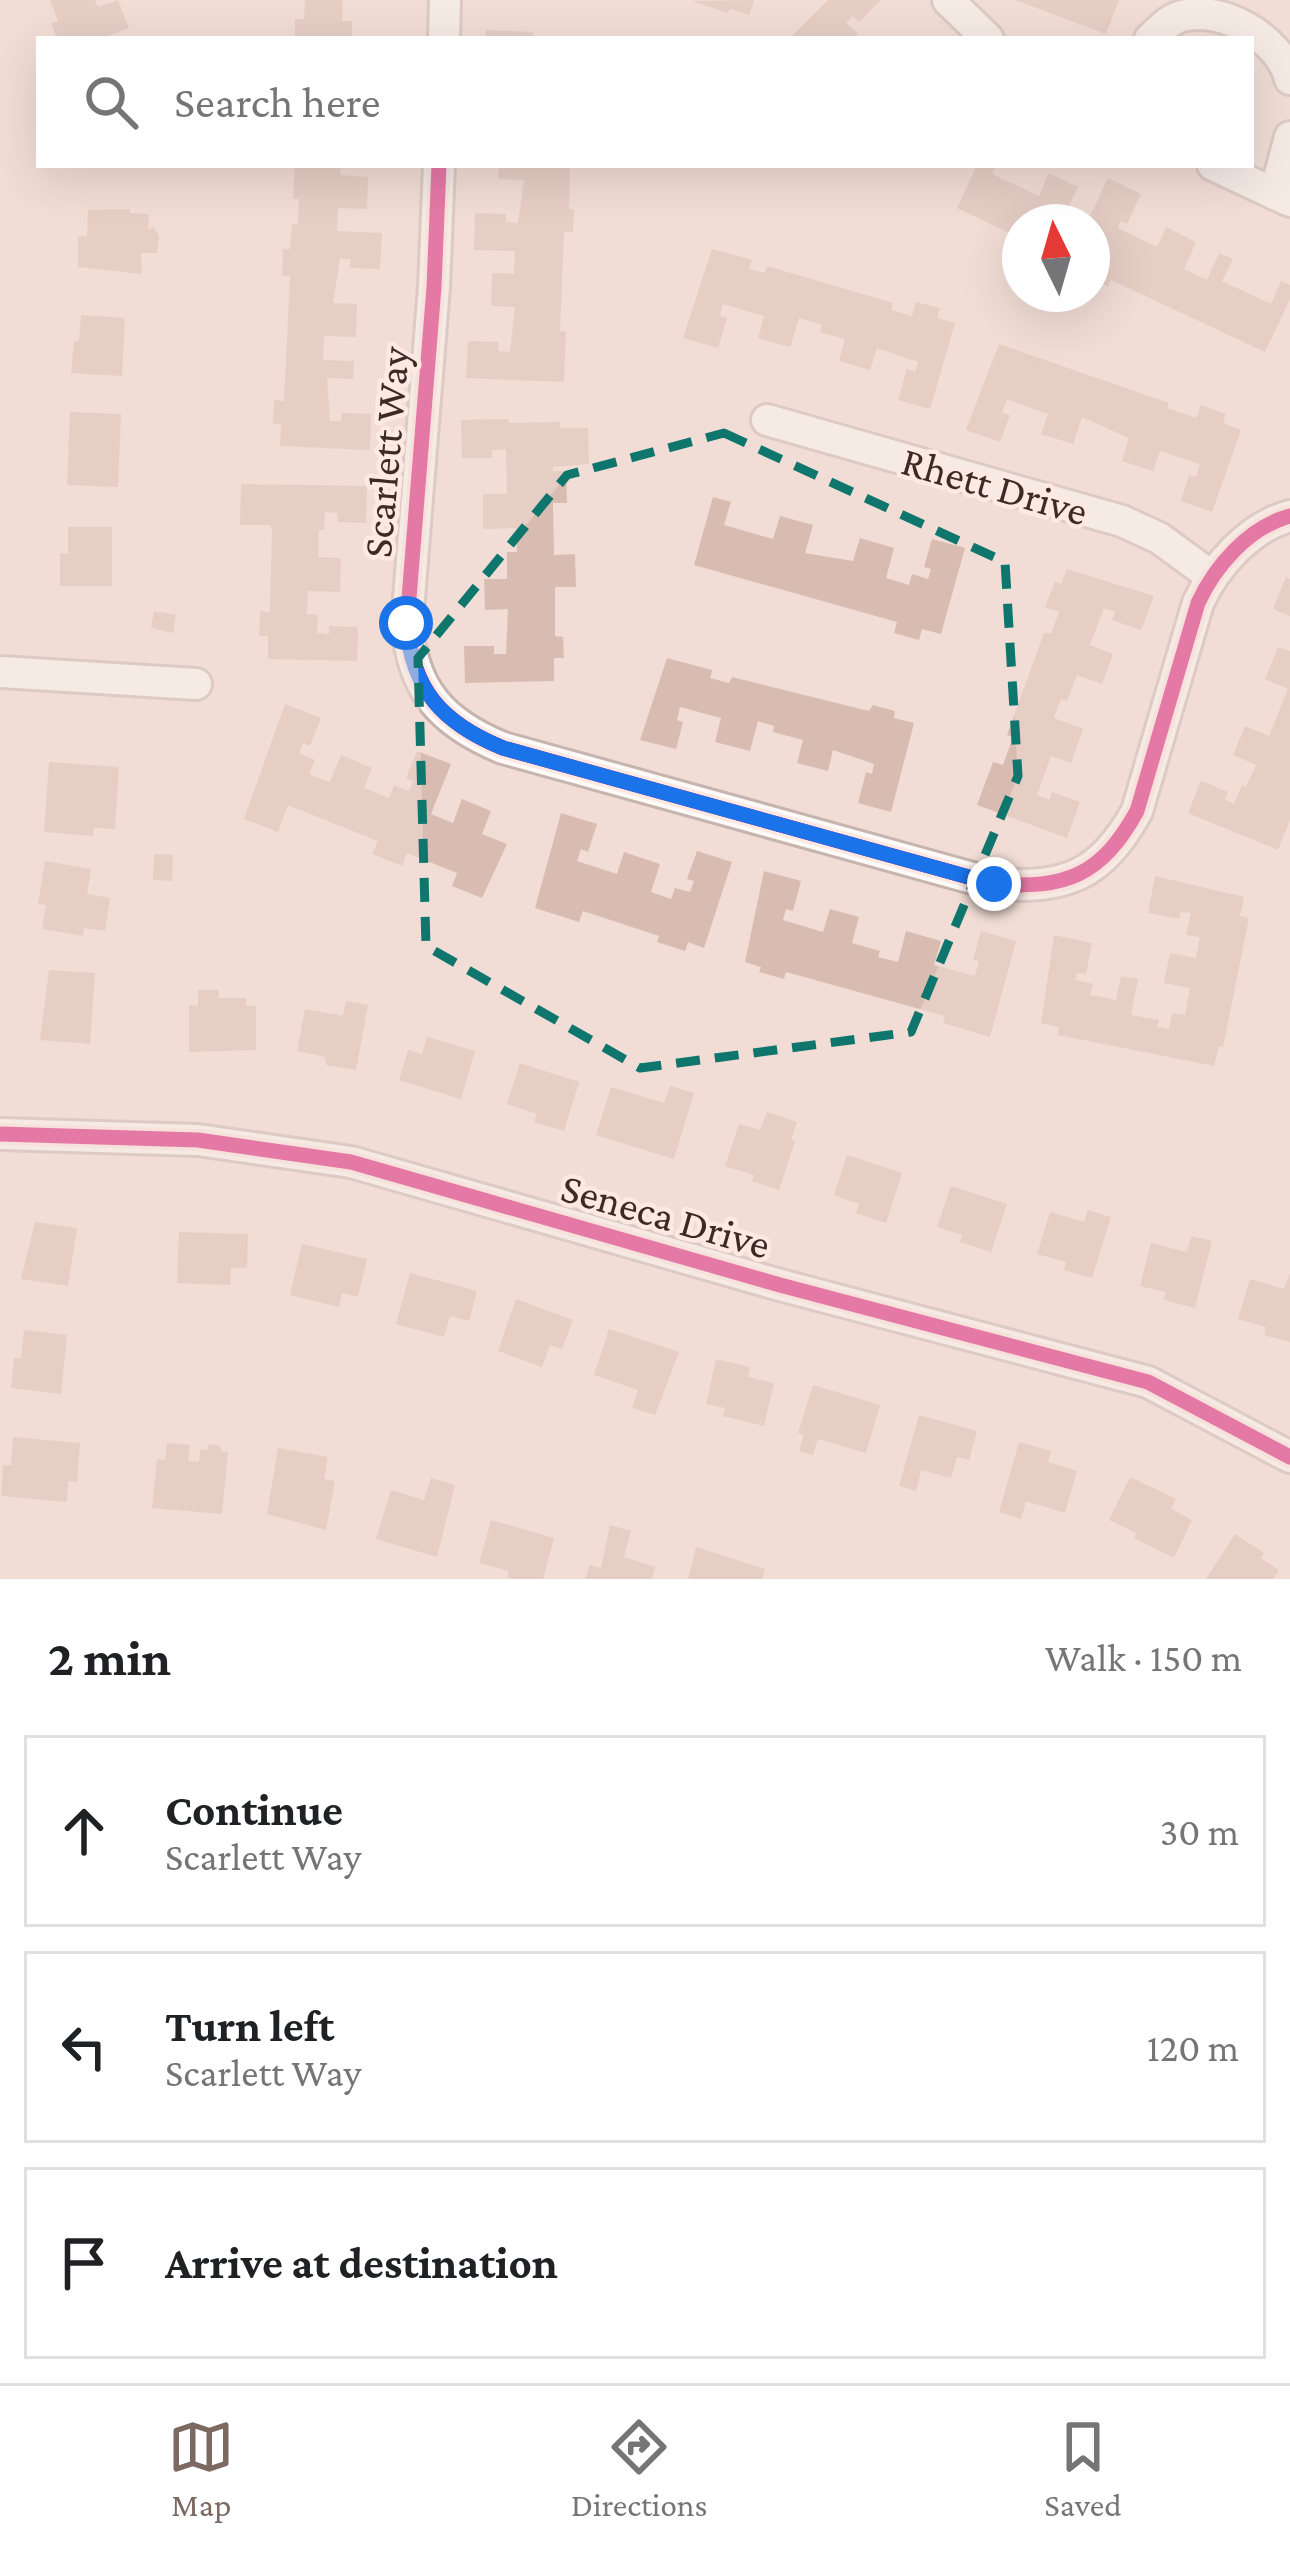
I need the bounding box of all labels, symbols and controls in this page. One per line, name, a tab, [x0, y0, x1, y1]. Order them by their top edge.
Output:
search box	[36, 36, 1254, 168]
icon: search	[78, 69, 144, 135]
text: Search here	[174, 77, 381, 127]
north arrow	[1002, 204, 1110, 312]
street label: Scarlett Way	[353, 344, 418, 559]
street label: Rhett Drive	[896, 437, 1093, 534]
route start	[379, 596, 433, 650]
route end	[967, 857, 1021, 911]
street label: Seneca Drive	[556, 1163, 776, 1268]
text: 2 min	[48, 1629, 171, 1686]
text: Walk · 150 m	[1045, 1636, 1242, 1679]
text: Continue	[165, 1785, 343, 1835]
icon: ahead	[51, 1798, 117, 1864]
text: 30 m	[1160, 1810, 1239, 1853]
text: Scarlett Way	[165, 1835, 362, 1878]
text: Turn left	[165, 2001, 334, 2051]
icon: left	[51, 2014, 117, 2080]
text: 120 m	[1147, 2026, 1239, 2069]
text: Scarlett Way	[165, 2051, 362, 2094]
icon: arrive	[51, 2230, 117, 2296]
text: Arrive at destination	[165, 2238, 558, 2288]
tab: Map	[168, 2414, 234, 2523]
tab: Directions	[571, 2414, 708, 2523]
tab: Saved	[1044, 2414, 1122, 2523]

